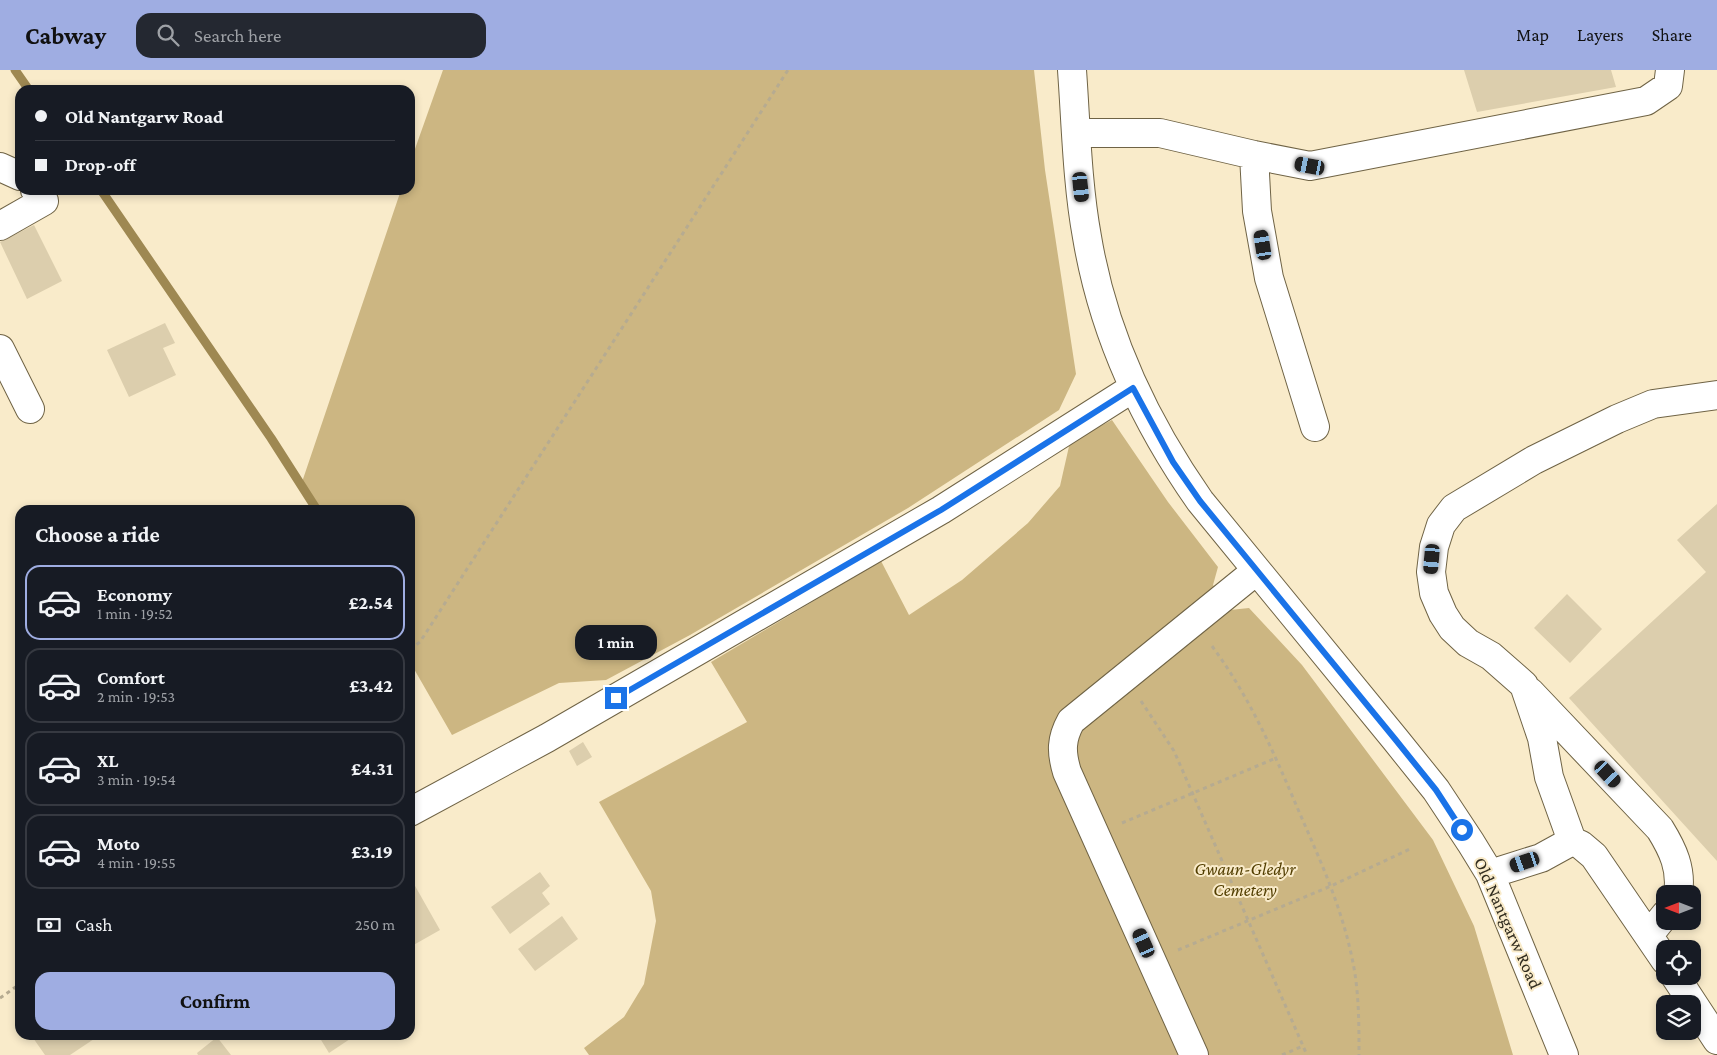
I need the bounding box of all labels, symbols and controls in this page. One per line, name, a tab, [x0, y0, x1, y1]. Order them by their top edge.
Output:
search box	[136, 13, 486, 58]
icon: search	[154, 21, 182, 49]
text: Cabway	[25, 22, 106, 49]
text: Search here	[194, 25, 281, 46]
text: Map	[1516, 25, 1549, 45]
text: Layers	[1577, 25, 1624, 45]
text: Share	[1652, 25, 1692, 45]
text: Old Nantgarw Road	[65, 106, 223, 127]
text: Drop-off	[65, 154, 136, 175]
car	[1293, 156, 1326, 176]
car	[1071, 171, 1090, 203]
car	[1253, 229, 1272, 261]
text: Choose a ride	[35, 522, 160, 547]
car	[1423, 543, 1440, 575]
icon: car	[37, 580, 82, 625]
text: Economy	[97, 584, 172, 605]
text: £2.54	[349, 592, 393, 613]
text: 1 min · 19:52	[97, 605, 173, 622]
callout: 1 min	[575, 626, 657, 660]
text: 1 min	[598, 634, 634, 651]
icon: car	[37, 663, 82, 708]
text: Comfort	[97, 667, 165, 688]
text: £3.42	[349, 675, 393, 696]
route end	[605, 687, 627, 709]
text: 2 min · 19:53	[97, 688, 175, 705]
icon: car	[37, 746, 82, 791]
text: XL	[97, 750, 119, 771]
text: £4.31	[351, 758, 393, 779]
car	[1592, 758, 1623, 790]
text: 3 min · 19:54	[97, 771, 176, 788]
route start	[1451, 819, 1473, 841]
icon: car	[37, 829, 82, 874]
text: Moto	[97, 833, 140, 854]
text: £3.19	[351, 841, 393, 862]
car	[1508, 850, 1541, 874]
text: 4 min · 19:55	[97, 854, 176, 871]
street label: Old Nantgarw Road	[1470, 854, 1546, 992]
park label: Gwaun-Gledyr Cemetery	[1195, 859, 1296, 900]
north arrow	[1656, 885, 1701, 930]
map controls	[1656, 885, 1701, 1040]
icon: cash	[35, 911, 63, 939]
text: Cash	[75, 914, 113, 935]
text: 250 m	[355, 916, 395, 933]
car	[1131, 926, 1156, 960]
button: locate	[1656, 940, 1701, 985]
button: Confirm	[35, 972, 395, 1030]
button: layers	[1656, 995, 1701, 1040]

